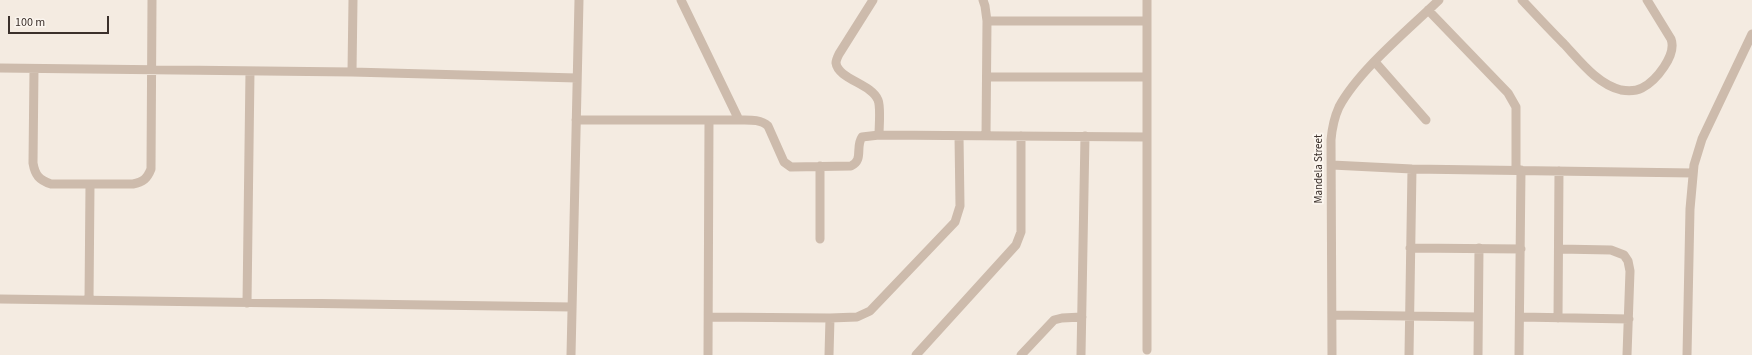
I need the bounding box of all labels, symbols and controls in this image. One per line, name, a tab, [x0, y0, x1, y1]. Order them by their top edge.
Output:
scale bar	[10, 8, 111, 34]
text: 100 m	[15, 14, 45, 31]
street label: Mandela Street	[1313, 134, 1327, 204]

